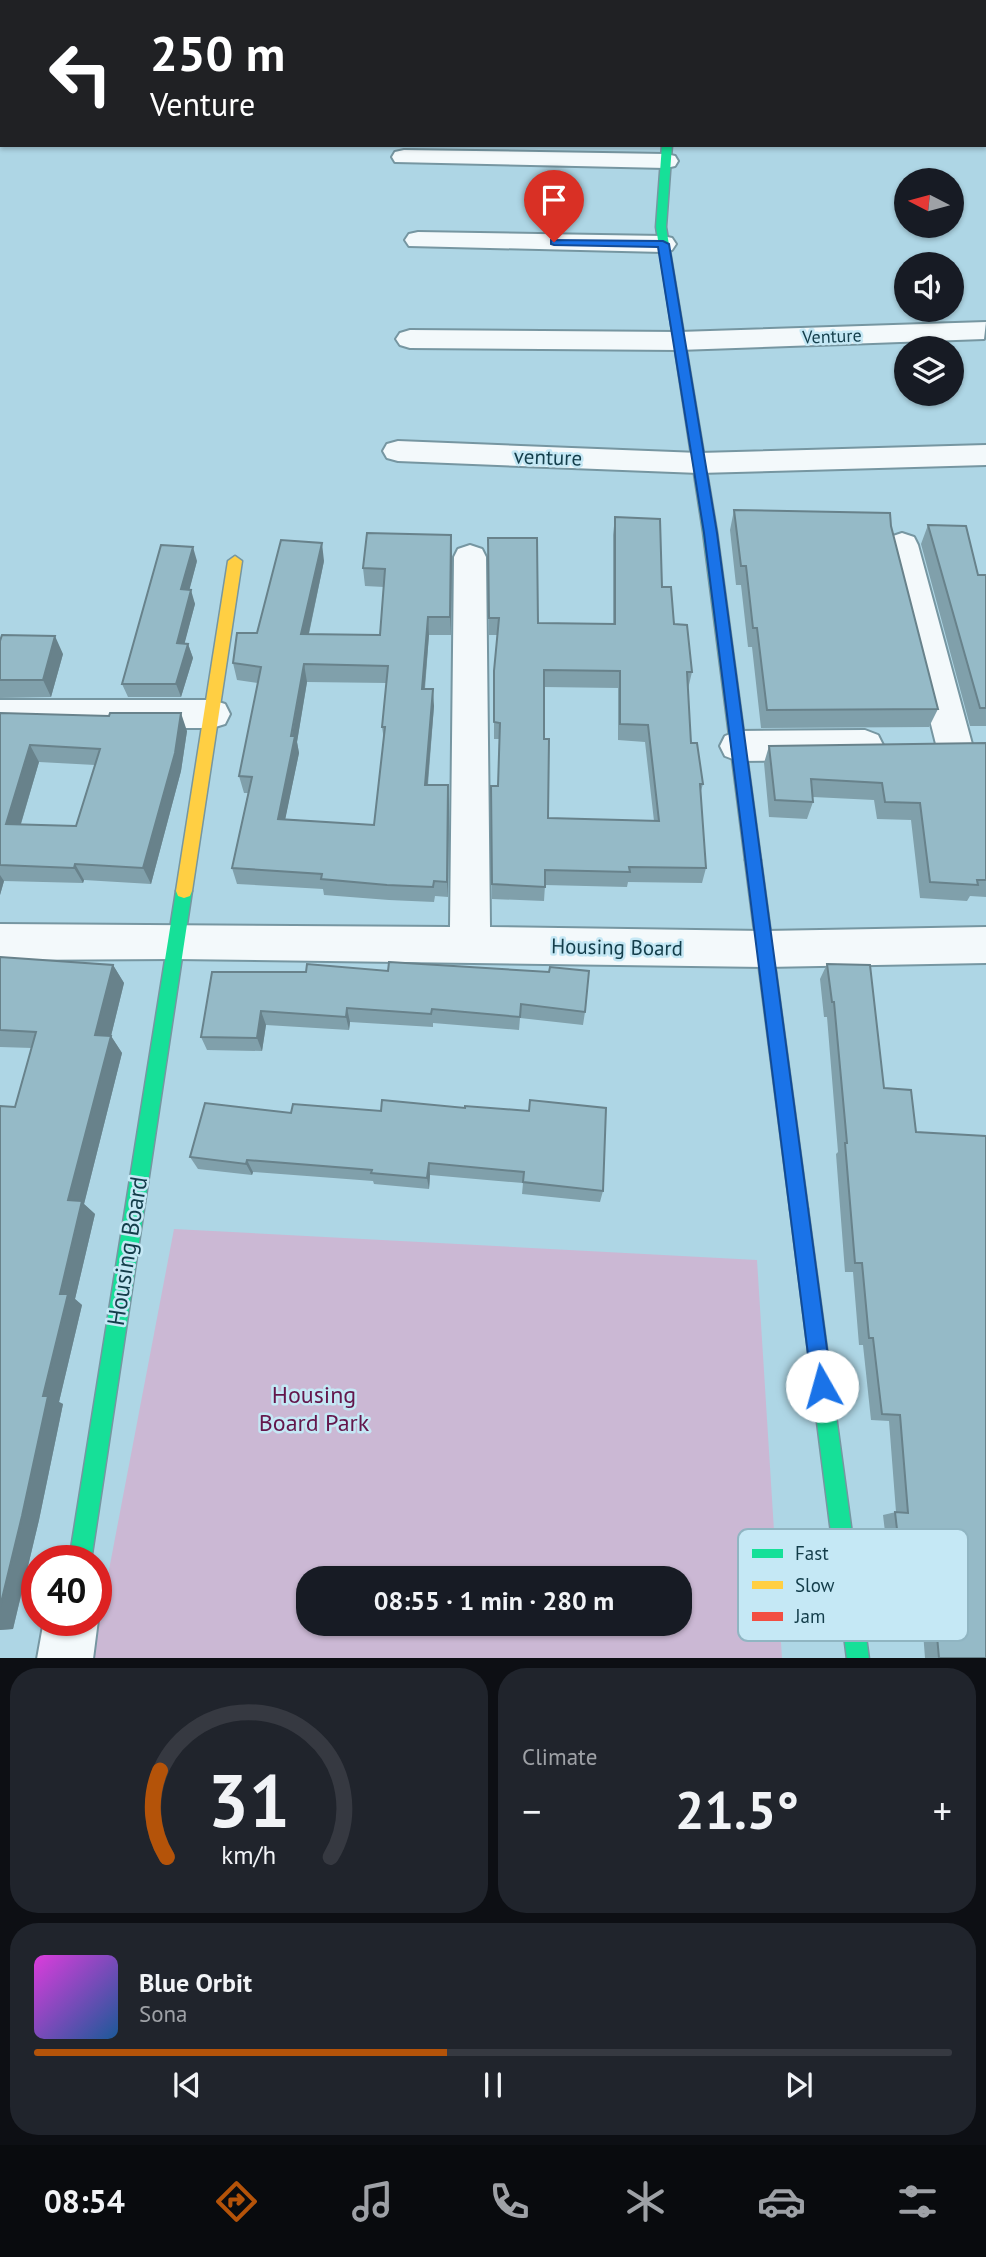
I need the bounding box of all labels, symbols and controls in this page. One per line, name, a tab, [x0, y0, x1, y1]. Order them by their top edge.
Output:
text: 250 m	[150, 21, 285, 85]
icon: left	[35, 28, 126, 119]
text: Venture	[150, 83, 255, 125]
north arrow	[894, 168, 964, 238]
map controls	[894, 168, 964, 406]
pin	[524, 170, 584, 242]
icon: arrive	[535, 181, 573, 219]
button: sound	[894, 252, 964, 322]
street label: Venture	[801, 323, 862, 349]
button: layers	[894, 336, 964, 406]
street label: venture	[513, 442, 583, 472]
street label: Housing Board	[551, 932, 683, 962]
street label: Housing Board	[100, 1174, 154, 1328]
position arrow	[785, 1349, 859, 1423]
park label: Housing Board Park	[259, 1379, 370, 1438]
legend	[738, 1529, 968, 1641]
text: Fast	[795, 1541, 829, 1565]
speed limit sign: 40	[21, 1545, 112, 1636]
text: Slow	[795, 1573, 835, 1597]
text: 08:55 · 1 min · 280 m	[374, 1584, 614, 1617]
text: Jam	[794, 1604, 825, 1628]
text: Climate	[522, 1742, 597, 1771]
text: 31	[208, 1753, 290, 1847]
text: 21.5°	[675, 1776, 799, 1843]
text: −	[522, 1786, 541, 1835]
text: +	[933, 1786, 952, 1835]
text: km/h	[222, 1838, 276, 1870]
text: Blue Orbit	[139, 1966, 252, 1999]
text: Sona	[139, 1999, 188, 2028]
icon: previous	[168, 2066, 206, 2104]
icon: pause	[474, 2066, 512, 2104]
icon: next	[780, 2066, 818, 2104]
icon: directions	[212, 2177, 261, 2226]
icon: music	[348, 2177, 397, 2226]
icon: phone	[485, 2177, 534, 2226]
icon: climate	[621, 2177, 670, 2226]
icon: car	[757, 2177, 806, 2226]
icon: filters	[893, 2177, 942, 2226]
text: 08:54	[44, 2180, 125, 2222]

